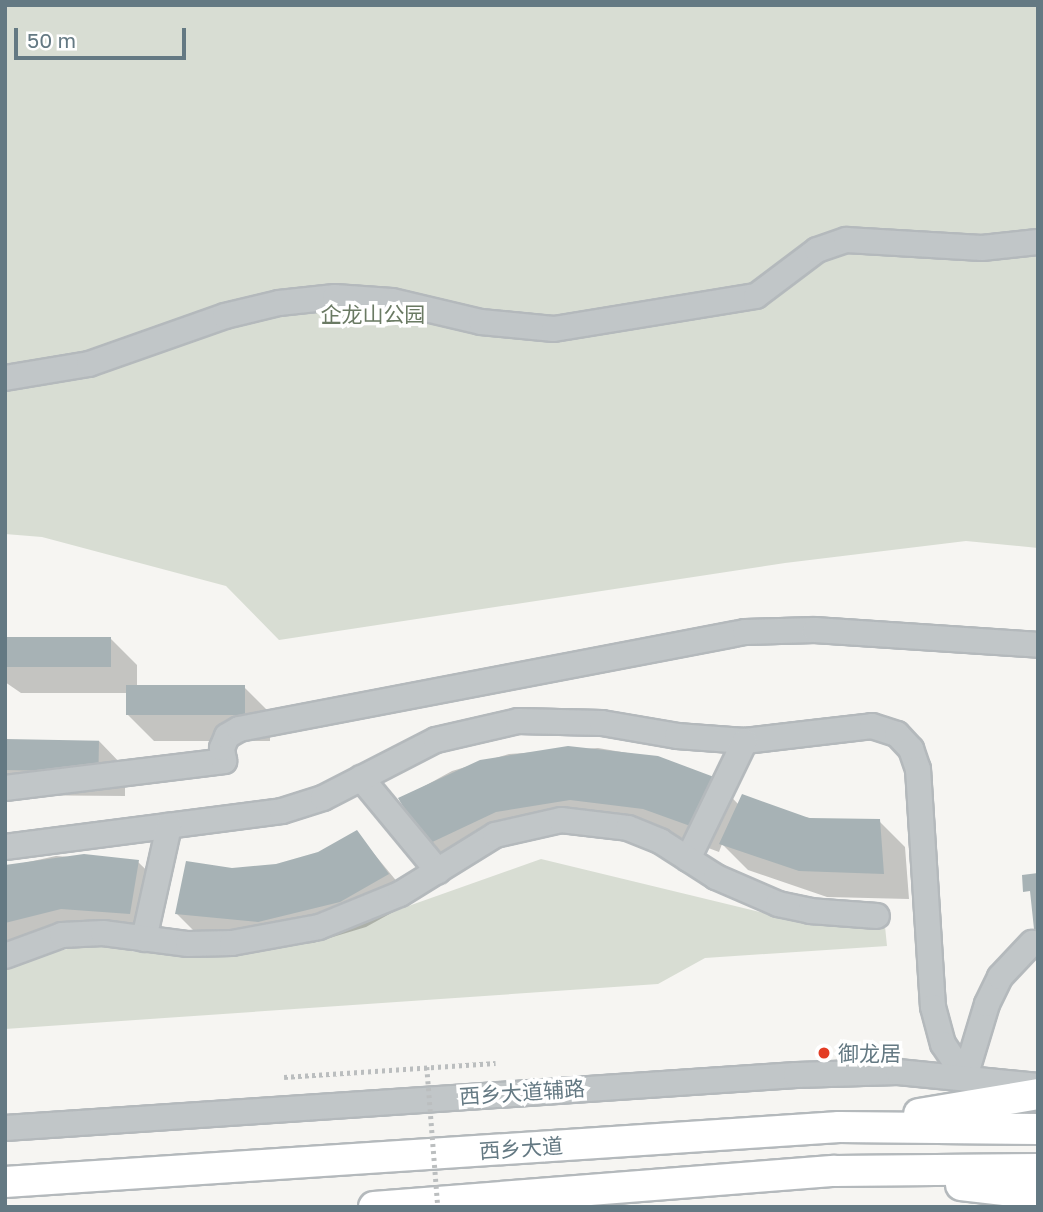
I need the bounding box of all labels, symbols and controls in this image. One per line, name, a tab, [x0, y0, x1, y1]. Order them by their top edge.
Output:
scale bar	[18, 14, 189, 58]
text: 50 m	[27, 27, 76, 53]
park label: 企龙山公园	[321, 301, 425, 327]
place label: 御龙居	[838, 1040, 901, 1066]
marker: 御龙居	[816, 1045, 832, 1061]
street label: 西乡大道辅路	[458, 1075, 586, 1109]
street label: 西乡大道	[478, 1133, 564, 1163]

